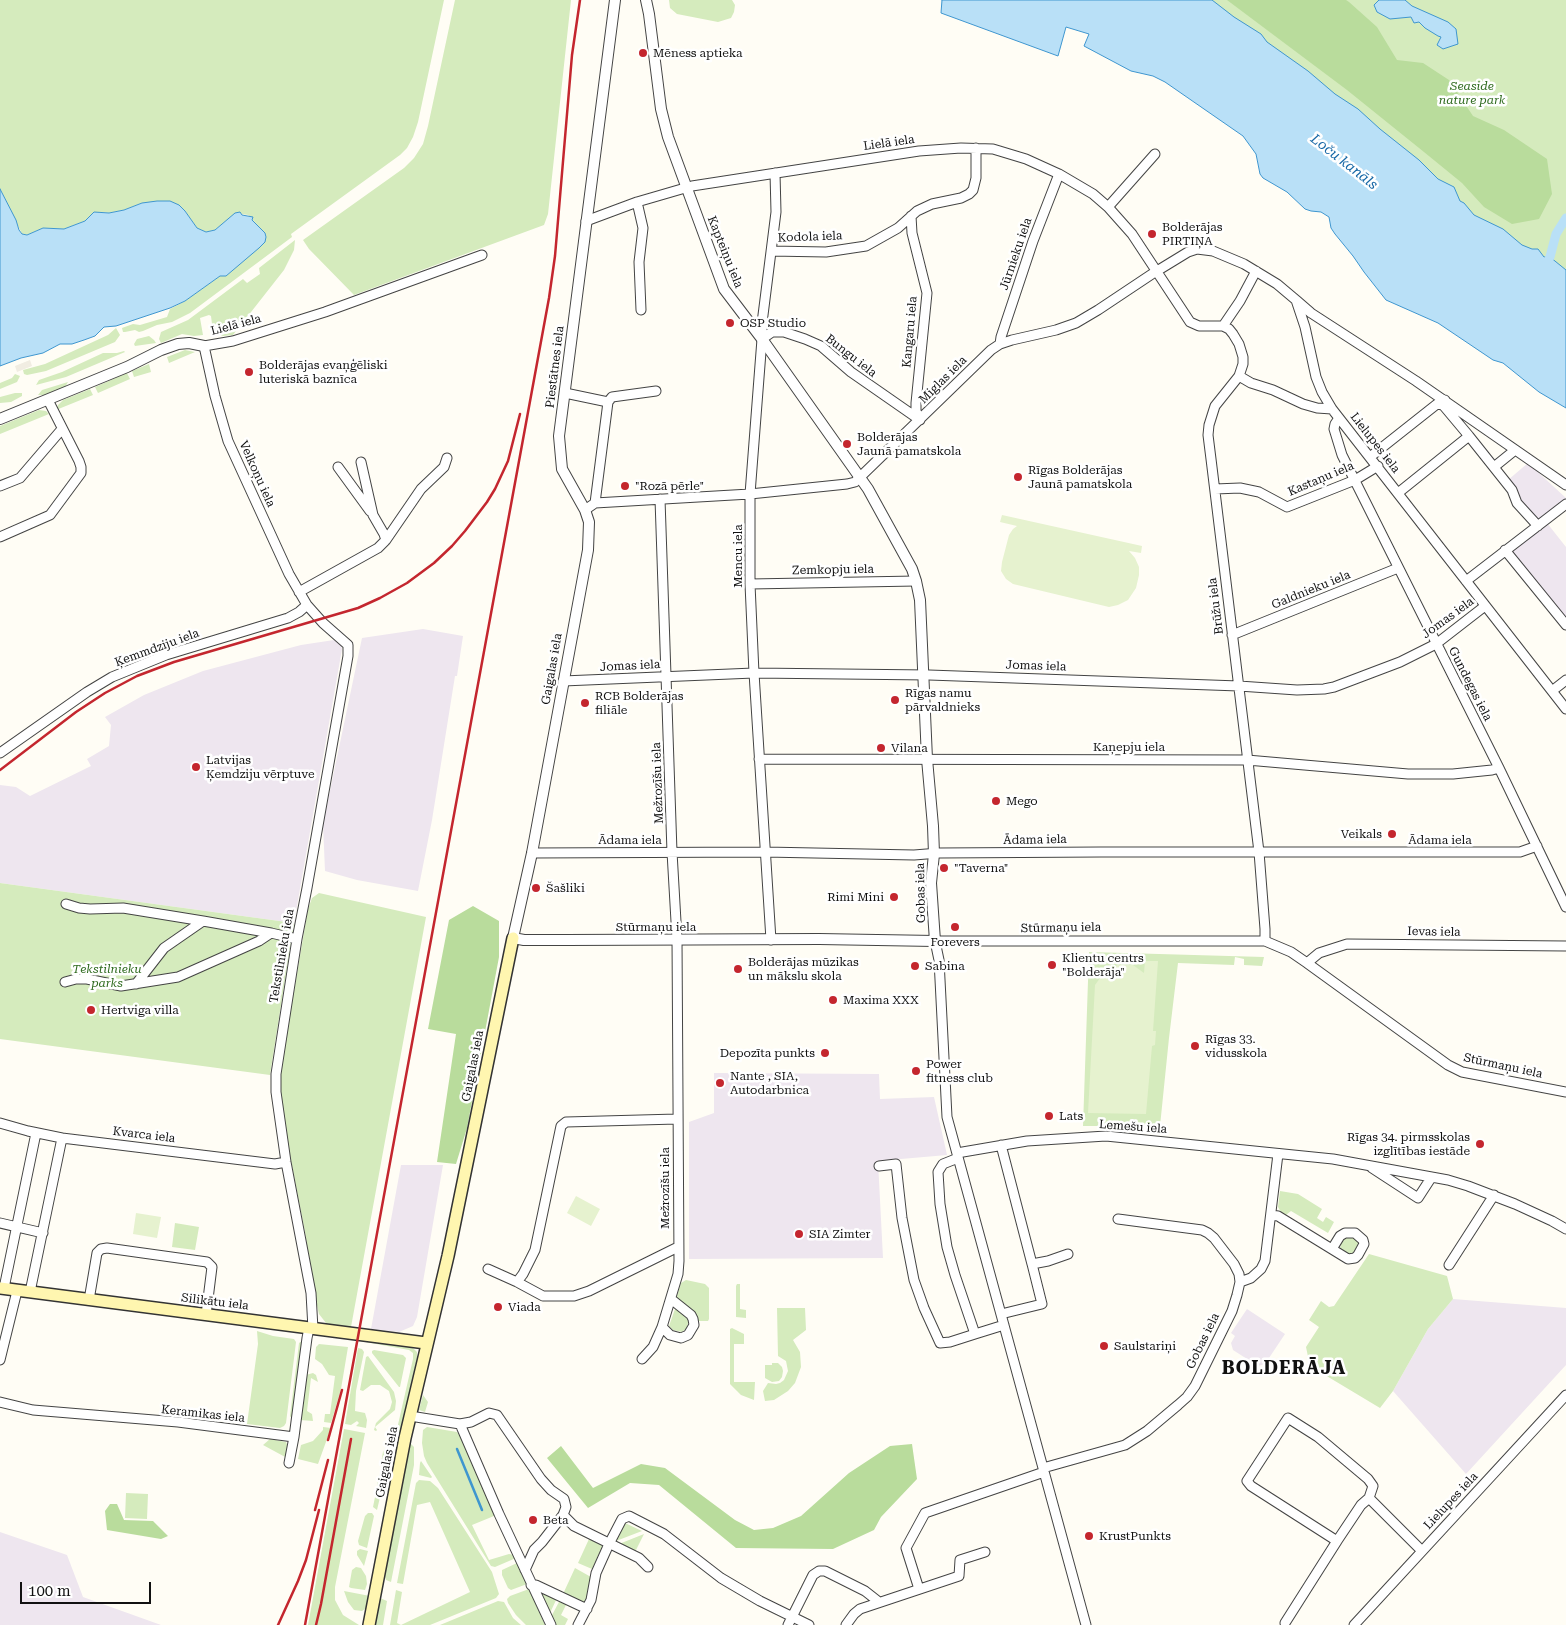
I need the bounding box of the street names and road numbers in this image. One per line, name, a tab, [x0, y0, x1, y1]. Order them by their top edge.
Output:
street label: Lielā iela	[863, 132, 915, 154]
street label: Kapteiņu iela	[704, 214, 746, 290]
street label: Jūrnieku iela	[997, 216, 1035, 292]
street label: Kodola iela	[777, 229, 843, 245]
street label: Kangaru iela	[900, 296, 920, 368]
street label: Lielā iela	[209, 311, 263, 339]
street label: Piestātnes iela	[543, 325, 567, 409]
street label: Bungu iela	[823, 332, 879, 380]
street label: Miglas iela	[916, 353, 970, 407]
street label: Lielupes iela	[1347, 410, 1403, 476]
street label: Velkoņu iela	[236, 439, 278, 509]
street label: Kastaņu iela	[1286, 459, 1356, 499]
street label: Mencu iela	[731, 524, 745, 588]
street label: Zemkopju iela	[792, 562, 874, 578]
street label: Galdnieku iela	[1269, 568, 1353, 612]
street label: Brūžu iela	[1205, 577, 1227, 635]
street label: Jomas iela	[1419, 594, 1477, 642]
street label: Ķemmdziju iela	[113, 626, 201, 670]
street label: Gaigalas iela	[539, 632, 565, 706]
street label: Gundegas iela	[1445, 644, 1495, 724]
street label: Jomas iela	[599, 657, 661, 675]
street label: Jomas iela	[1005, 658, 1067, 674]
street label: Kaņepju iela	[1093, 740, 1165, 754]
street label: Mežrozīšu iela	[649, 742, 667, 824]
street label: Ādama iela	[1003, 832, 1067, 848]
street label: Ādama iela	[598, 833, 662, 847]
street label: Ādama iela	[1408, 833, 1472, 847]
street label: Gobas iela	[913, 863, 929, 923]
street label: Tekstilnieku iela	[267, 908, 297, 1004]
street label: Stūrmaņu iela	[616, 920, 696, 934]
street label: Stūrmaņu iela	[1021, 920, 1101, 936]
street label: Ievas iela	[1407, 924, 1461, 940]
street label: Gaigalas iela	[459, 1029, 487, 1103]
street label: Stūrmaņu iela	[1462, 1051, 1544, 1081]
street label: Lemešu iela	[1098, 1117, 1168, 1137]
street label: Kvarca iela	[112, 1124, 176, 1146]
street label: Mežrozīšu iela	[658, 1147, 672, 1229]
street label: Silikātu iela	[180, 1291, 250, 1313]
street label: Gobas iela	[1183, 1311, 1223, 1371]
street label: Keramikas iela	[160, 1402, 246, 1426]
street label: Gaigalas iela	[373, 1425, 401, 1499]
street label: Lielupes iela	[1421, 1470, 1481, 1532]

